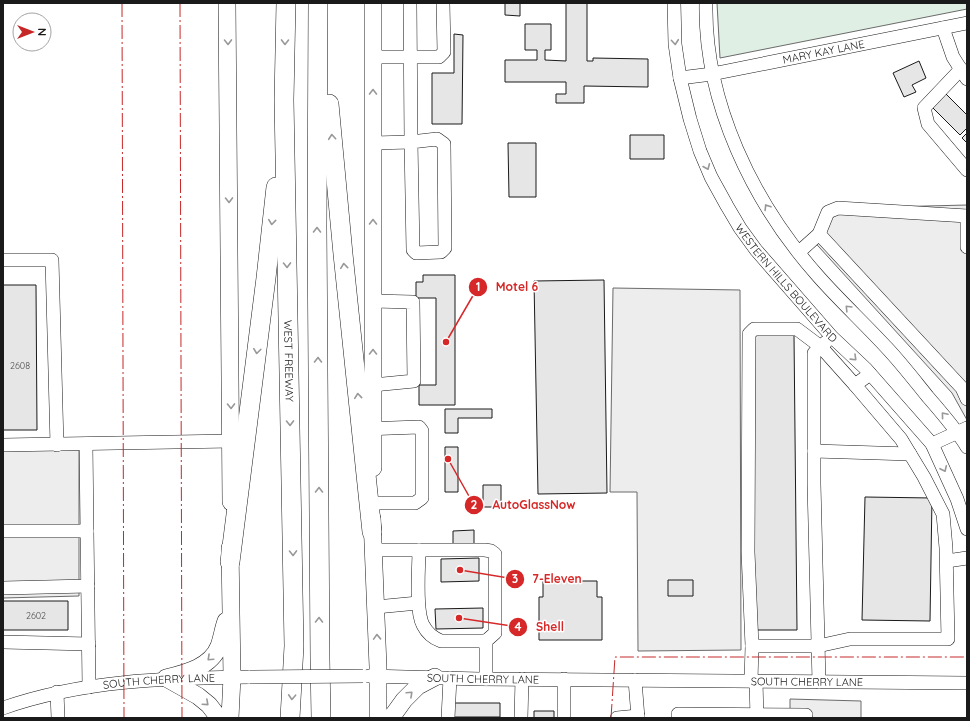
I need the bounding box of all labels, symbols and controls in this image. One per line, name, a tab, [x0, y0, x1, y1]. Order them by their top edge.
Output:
north arrow	[12, 12, 52, 52]
text: N	[35, 28, 49, 36]
street label: MARY KAY LANE	[781, 37, 866, 67]
one-way arrow	[223, 39, 232, 45]
one-way arrow	[281, 39, 289, 45]
one-way arrow	[671, 39, 680, 45]
one-way arrow	[369, 89, 377, 95]
one-way arrow	[327, 134, 336, 140]
one-way arrow	[702, 163, 710, 171]
one-way arrow	[225, 197, 233, 203]
one-way arrow	[764, 204, 772, 211]
one-way arrow	[268, 219, 277, 225]
one-way arrow	[369, 219, 377, 225]
street label: WESTERN HILLS BOULEVARD	[732, 221, 840, 345]
one-way arrow	[313, 227, 321, 233]
one-way arrow	[283, 262, 292, 268]
one-way arrow	[340, 263, 349, 269]
callout: Motel 6	[468, 275, 546, 299]
text: 1	[476, 279, 480, 294]
text: Motel 6	[496, 279, 539, 294]
one-way arrow	[846, 305, 853, 313]
street label: WEST FREEWAY	[281, 320, 297, 402]
one-way arrow	[253, 348, 262, 354]
one-way arrow	[369, 349, 377, 355]
one-way arrow	[849, 353, 857, 361]
one-way arrow	[314, 357, 322, 363]
house number: 2608	[10, 360, 30, 371]
one-way arrow	[354, 393, 363, 399]
one-way arrow	[227, 403, 235, 409]
one-way arrow	[942, 413, 949, 420]
one-way arrow	[286, 420, 294, 426]
one-way arrow	[939, 465, 947, 473]
one-way arrow	[315, 487, 323, 493]
callout: AutoGlassNow	[464, 493, 583, 517]
text: 2	[471, 497, 478, 512]
text: AutoGlassNow	[492, 497, 576, 512]
one-way arrow	[289, 550, 297, 556]
callout: 7-Eleven	[505, 567, 590, 591]
text: 3	[512, 571, 518, 586]
text: 7-Eleven	[532, 571, 582, 586]
house number: 2602	[26, 610, 46, 621]
callout: Shell	[508, 615, 572, 639]
one-way arrow	[315, 617, 324, 623]
text: 4	[514, 619, 522, 634]
text: Shell	[536, 619, 564, 634]
one-way arrow	[372, 634, 381, 640]
one-way arrow	[207, 653, 215, 661]
street label: SOUTH CHERRY LANE	[102, 671, 215, 692]
street label: SOUTH CHERRY LANE	[427, 671, 539, 686]
street label: SOUTH CHERRY LANE	[751, 674, 863, 689]
one-way arrow	[405, 691, 413, 699]
one-way arrow	[287, 694, 296, 700]
one-way arrow	[202, 698, 209, 705]

